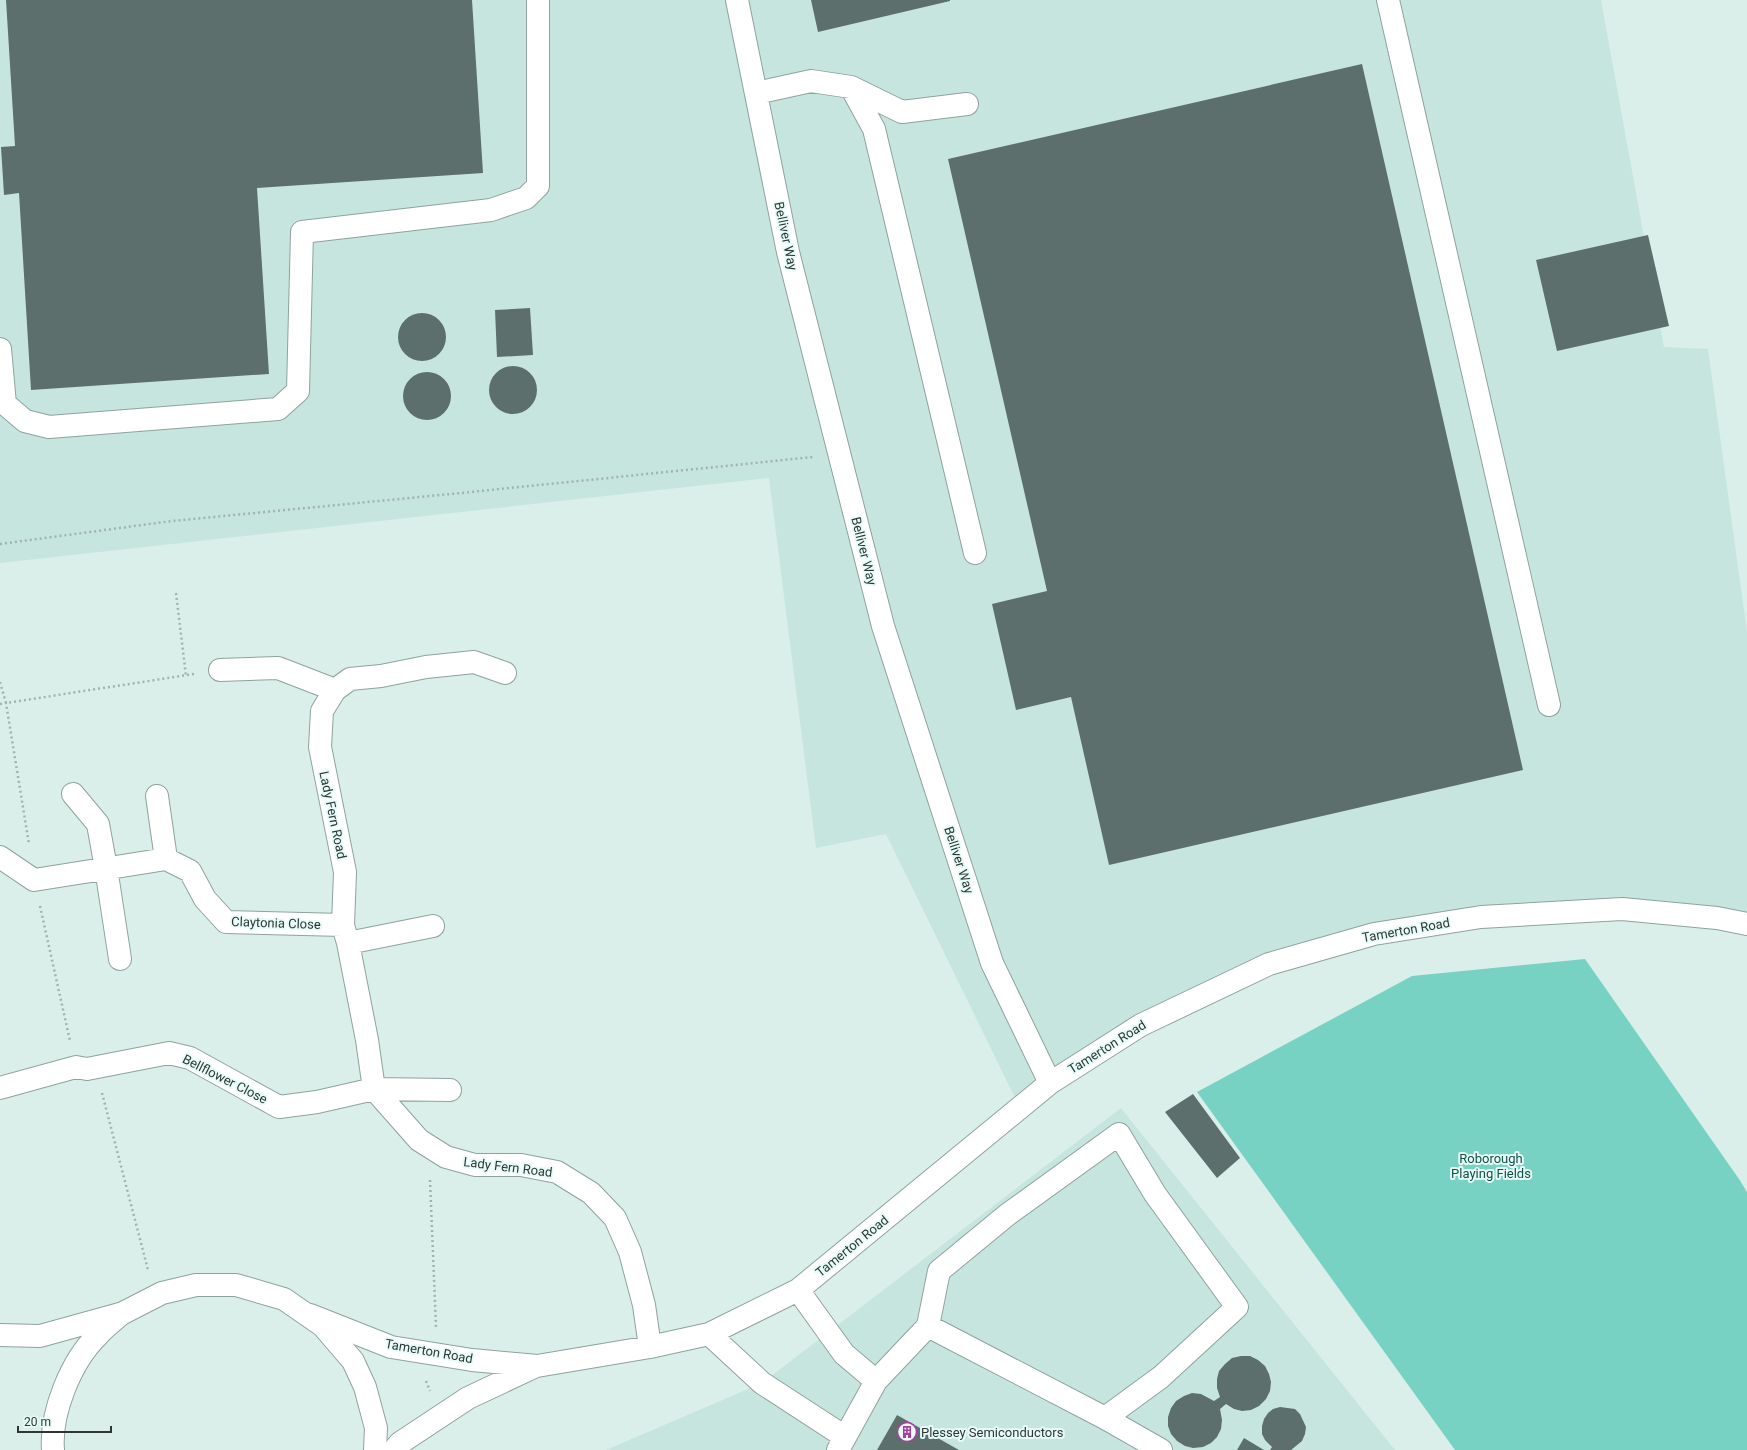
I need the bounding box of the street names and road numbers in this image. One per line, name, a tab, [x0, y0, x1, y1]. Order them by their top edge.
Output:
street label: Belliver Way	[771, 200, 801, 272]
street label: Belliver Way	[848, 515, 880, 587]
street label: Lady Fern Road	[316, 770, 350, 860]
street label: Belliver Way	[941, 825, 977, 895]
street label: Claytonia Close	[231, 914, 321, 932]
street label: Tamerton Road	[1361, 915, 1451, 945]
street label: Tamerton Road	[1065, 1017, 1149, 1077]
street label: Bellflower Close	[180, 1051, 270, 1107]
street label: Lady Fern Road	[463, 1154, 553, 1180]
street label: Tamerton Road	[813, 1212, 891, 1280]
street label: Tamerton Road	[384, 1336, 474, 1366]

